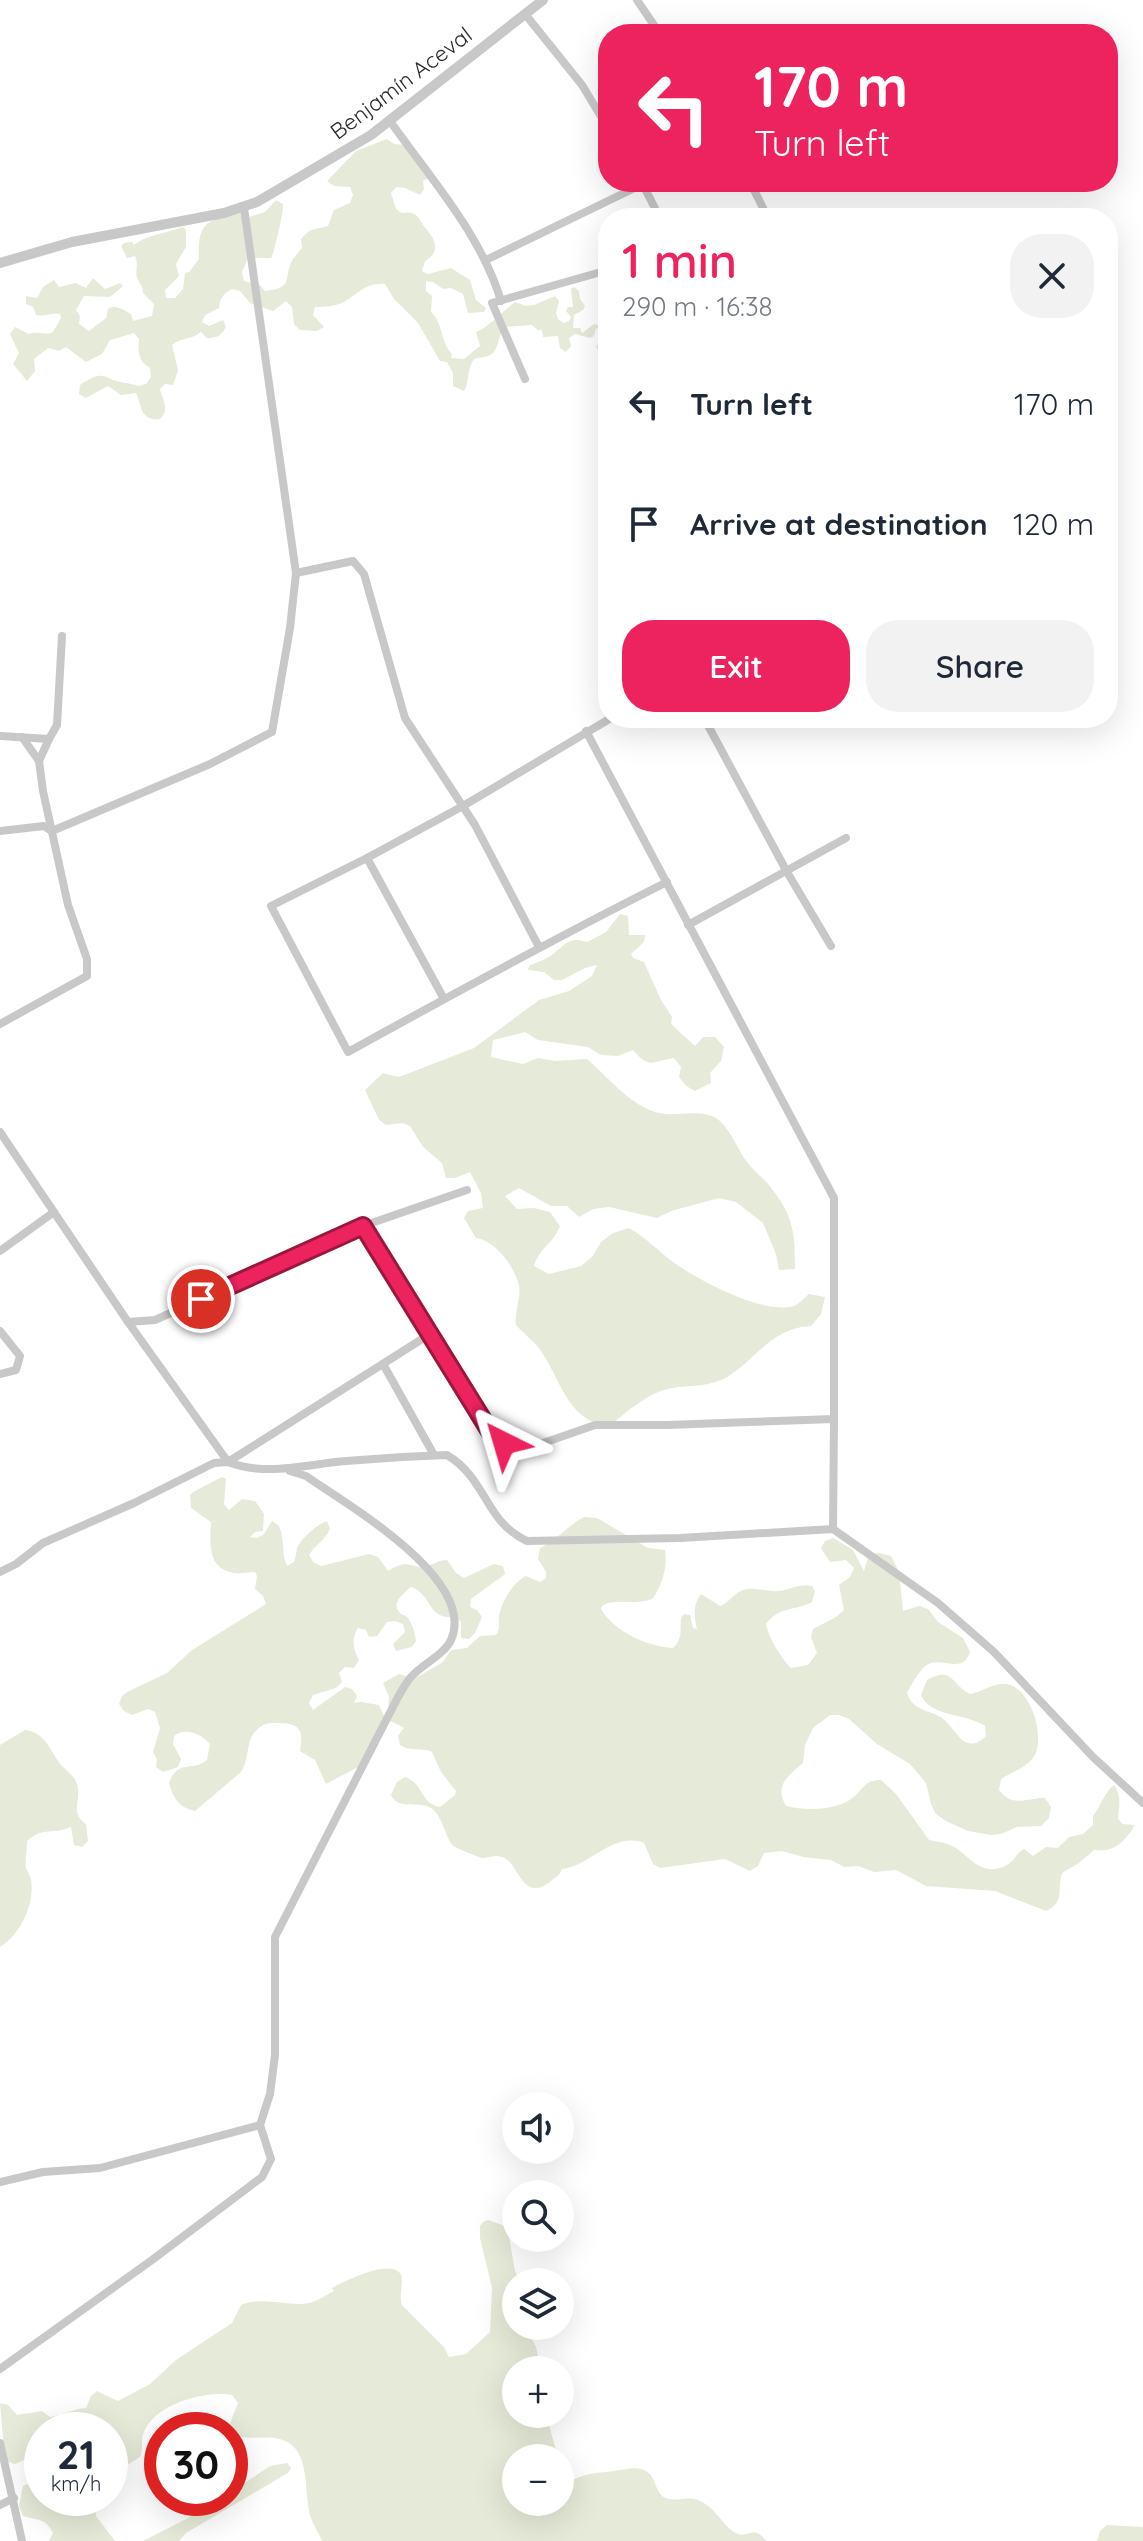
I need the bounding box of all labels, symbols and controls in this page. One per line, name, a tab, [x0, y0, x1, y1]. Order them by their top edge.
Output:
street label: Benjamín Aceval	[325, 21, 477, 145]
text: 170 m	[754, 51, 908, 121]
icon: left	[622, 56, 726, 160]
text: Turn left	[754, 120, 890, 165]
text: 1 min	[622, 230, 737, 290]
button: close	[1010, 234, 1094, 318]
text: 290 m · 16:38	[622, 290, 773, 323]
icon: left	[622, 382, 666, 426]
text: Turn left	[690, 385, 813, 423]
text: 170 m	[1014, 385, 1094, 423]
icon: arrive	[622, 502, 666, 546]
text: Arrive at destination	[690, 505, 988, 543]
text: 120 m	[1013, 505, 1094, 543]
button: Exit	[622, 620, 850, 712]
button: Share	[866, 620, 1094, 712]
pin	[167, 1265, 235, 1333]
icon: arrive	[179, 1277, 223, 1321]
position arrow	[462, 1401, 546, 1485]
map controls	[502, 2092, 574, 2516]
button: sound	[502, 2092, 574, 2164]
button: search	[502, 2180, 574, 2252]
button: layers	[502, 2268, 574, 2340]
button: +	[502, 2356, 574, 2428]
speed limit sign: 30	[144, 2412, 248, 2516]
text: 21	[57, 2429, 95, 2479]
button: −	[502, 2444, 574, 2516]
text: km/h	[51, 2471, 101, 2496]

